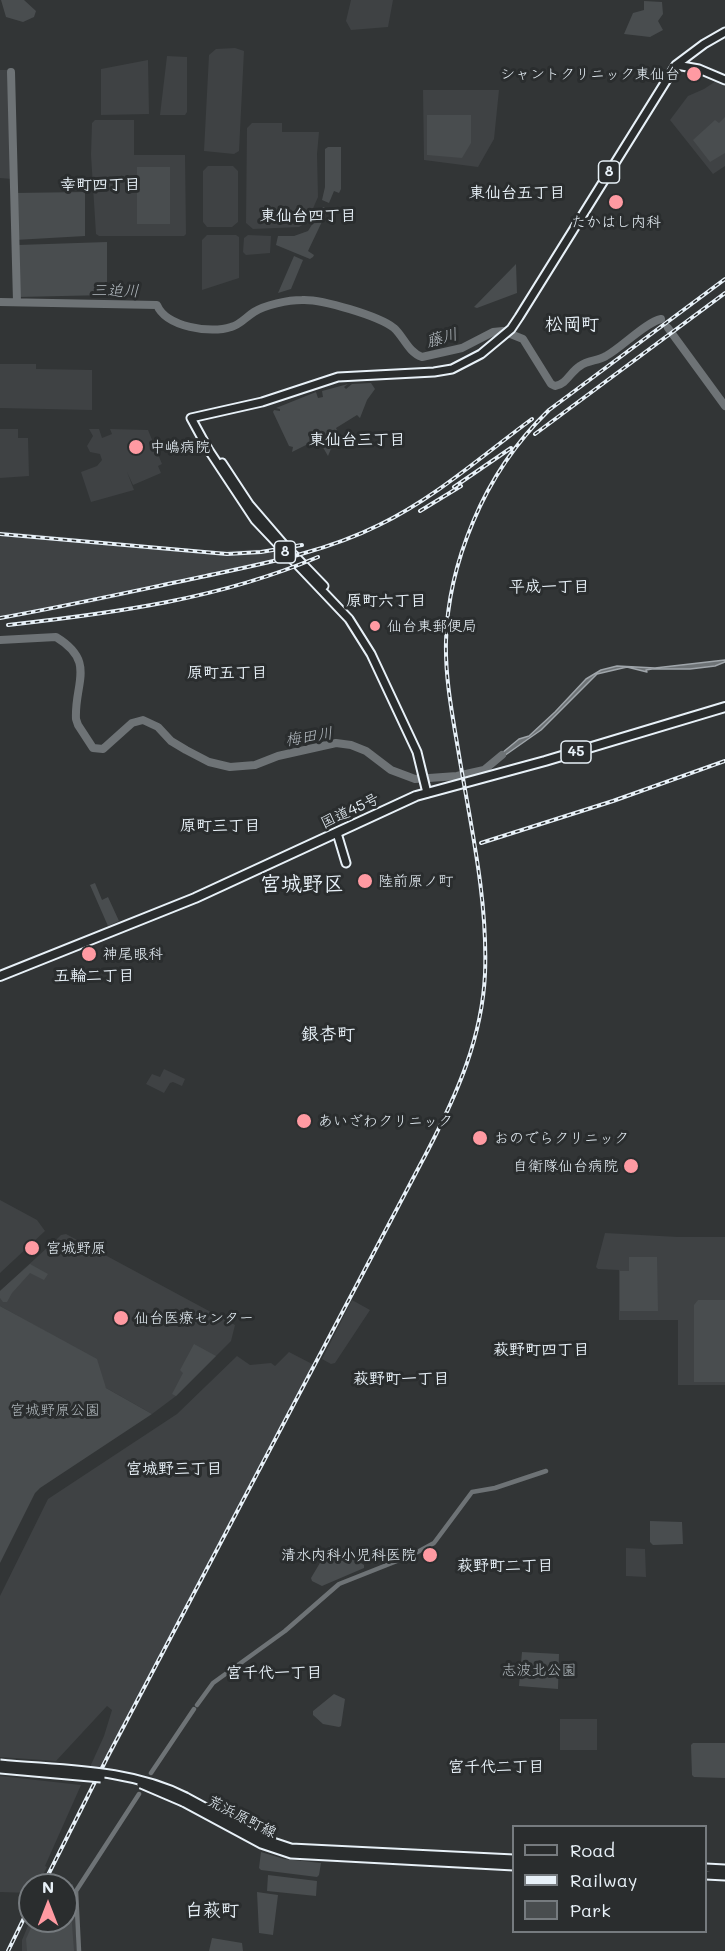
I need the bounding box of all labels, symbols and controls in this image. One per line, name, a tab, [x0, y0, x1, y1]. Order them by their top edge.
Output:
place label: シャントクリニック東仙台	[500, 65, 680, 83]
marker: シャントクリニック東仙台	[685, 65, 703, 83]
road number: 8	[598, 161, 620, 183]
district label: 幸町四丁目	[60, 175, 140, 195]
district label: 東仙台五丁目	[469, 183, 565, 203]
marker: たかはし内科	[607, 193, 625, 211]
district label: 東仙台四丁目	[260, 206, 356, 226]
place label: たかはし内科	[571, 213, 661, 231]
water label: 三迫川	[91, 281, 139, 301]
district label: 松岡町	[545, 313, 599, 335]
water label: 藤川	[424, 325, 460, 351]
district label: 東仙台三丁目	[309, 430, 405, 450]
marker: 中嶋病院	[127, 438, 145, 456]
place label: 中嶋病院	[150, 438, 210, 456]
road number: 8	[274, 541, 296, 563]
district label: 平成一丁目	[509, 577, 589, 597]
district label: 原町六丁目	[346, 591, 426, 611]
place label: 仙台東郵便局	[387, 617, 477, 635]
marker: 仙台東郵便局	[368, 619, 382, 633]
district label: 原町五丁目	[187, 663, 267, 683]
water label: 梅田川	[284, 724, 334, 750]
road number: 45	[561, 741, 591, 763]
street label: 国道45号	[318, 790, 382, 832]
district label: 原町三丁目	[180, 816, 260, 836]
district label: 宮城野区	[260, 872, 344, 898]
marker: 陸前原ノ町	[356, 872, 374, 890]
place label: 陸前原ノ町	[378, 872, 453, 890]
marker: 神尾眼科	[80, 945, 98, 963]
place label: 神尾眼科	[103, 945, 163, 963]
district label: 五輪二丁目	[54, 966, 134, 986]
district label: 銀杏町	[301, 1023, 355, 1045]
marker: あいざわクリニック	[295, 1112, 313, 1130]
place label: あいざわクリニック	[318, 1112, 453, 1130]
marker: おのでらクリニック	[471, 1129, 489, 1147]
place label: おのでらクリニック	[494, 1129, 629, 1147]
place label: 自衛隊仙台病院	[513, 1157, 618, 1175]
marker: 自衛隊仙台病院	[622, 1157, 640, 1175]
marker: 宮城野原	[23, 1239, 41, 1257]
place label: 宮城野原	[46, 1239, 106, 1257]
marker: 仙台医療センター	[112, 1309, 130, 1327]
place label: 仙台医療センター	[134, 1309, 254, 1327]
district label: 萩野町四丁目	[493, 1340, 589, 1360]
district label: 萩野町一丁目	[353, 1369, 449, 1389]
park label: 宮城野原公園	[10, 1401, 100, 1419]
district label: 宮城野三丁目	[126, 1459, 222, 1479]
place label: 清水内科小児科医院	[281, 1546, 416, 1564]
marker: 清水内科小児科医院	[421, 1546, 439, 1564]
district label: 萩野町二丁目	[457, 1556, 553, 1576]
park label: 志波北公園	[502, 1661, 576, 1679]
district label: 宮千代一丁目	[226, 1663, 322, 1683]
district label: 宮千代二丁目	[448, 1757, 544, 1777]
street label: 荒浜原町線	[205, 1792, 279, 1842]
legend	[512, 1825, 707, 1933]
text: Road	[570, 1838, 615, 1862]
text: Railway	[570, 1868, 637, 1892]
north arrow	[18, 1873, 78, 1933]
text: N	[42, 1876, 54, 1897]
text: Park	[570, 1898, 611, 1922]
district label: 白萩町	[185, 1899, 239, 1921]

